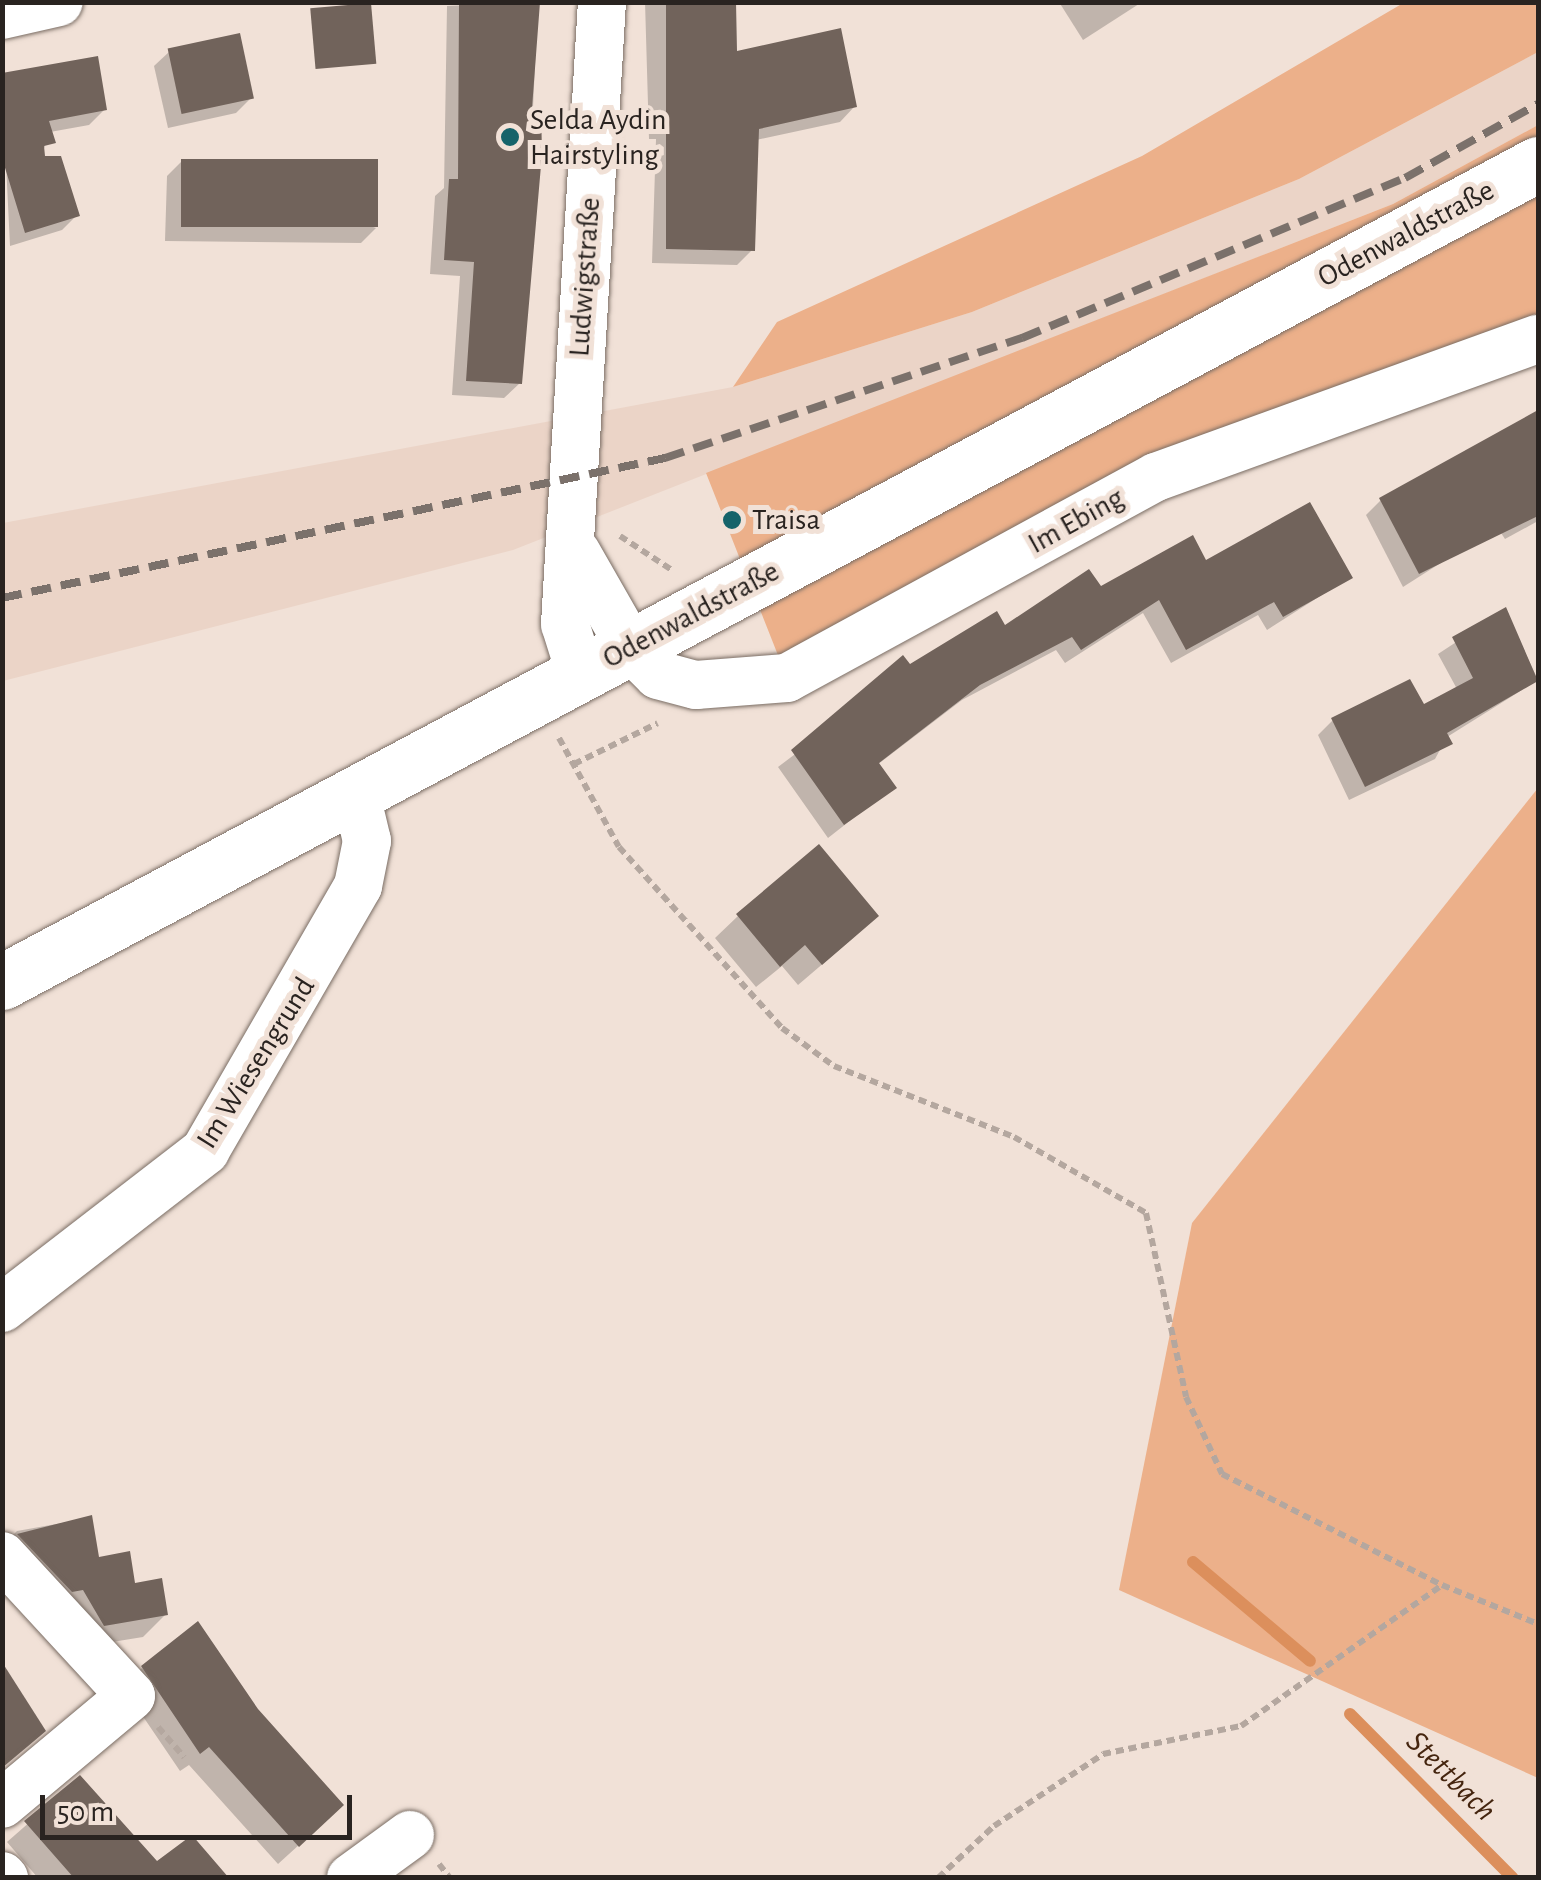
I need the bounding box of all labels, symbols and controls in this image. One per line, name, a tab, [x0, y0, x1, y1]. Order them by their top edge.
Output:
place label: Selda Aydin Hairstyling	[530, 102, 667, 172]
marker: Selda Aydin Hairstyling	[499, 126, 521, 148]
street label: Odenwaldstraße	[1312, 173, 1500, 295]
street label: Ludwigstraße	[561, 196, 609, 358]
street label: Im Ebing	[1022, 480, 1130, 562]
place label: Traisa	[752, 502, 820, 538]
marker: Traisa	[721, 509, 743, 531]
street label: Odenwaldstraße	[597, 554, 785, 676]
street label: Im Wiesengrund	[189, 971, 323, 1155]
water label: Stettbach	[1398, 1723, 1504, 1829]
scale bar	[45, 1775, 358, 1837]
text: 50 m	[57, 1797, 114, 1827]

